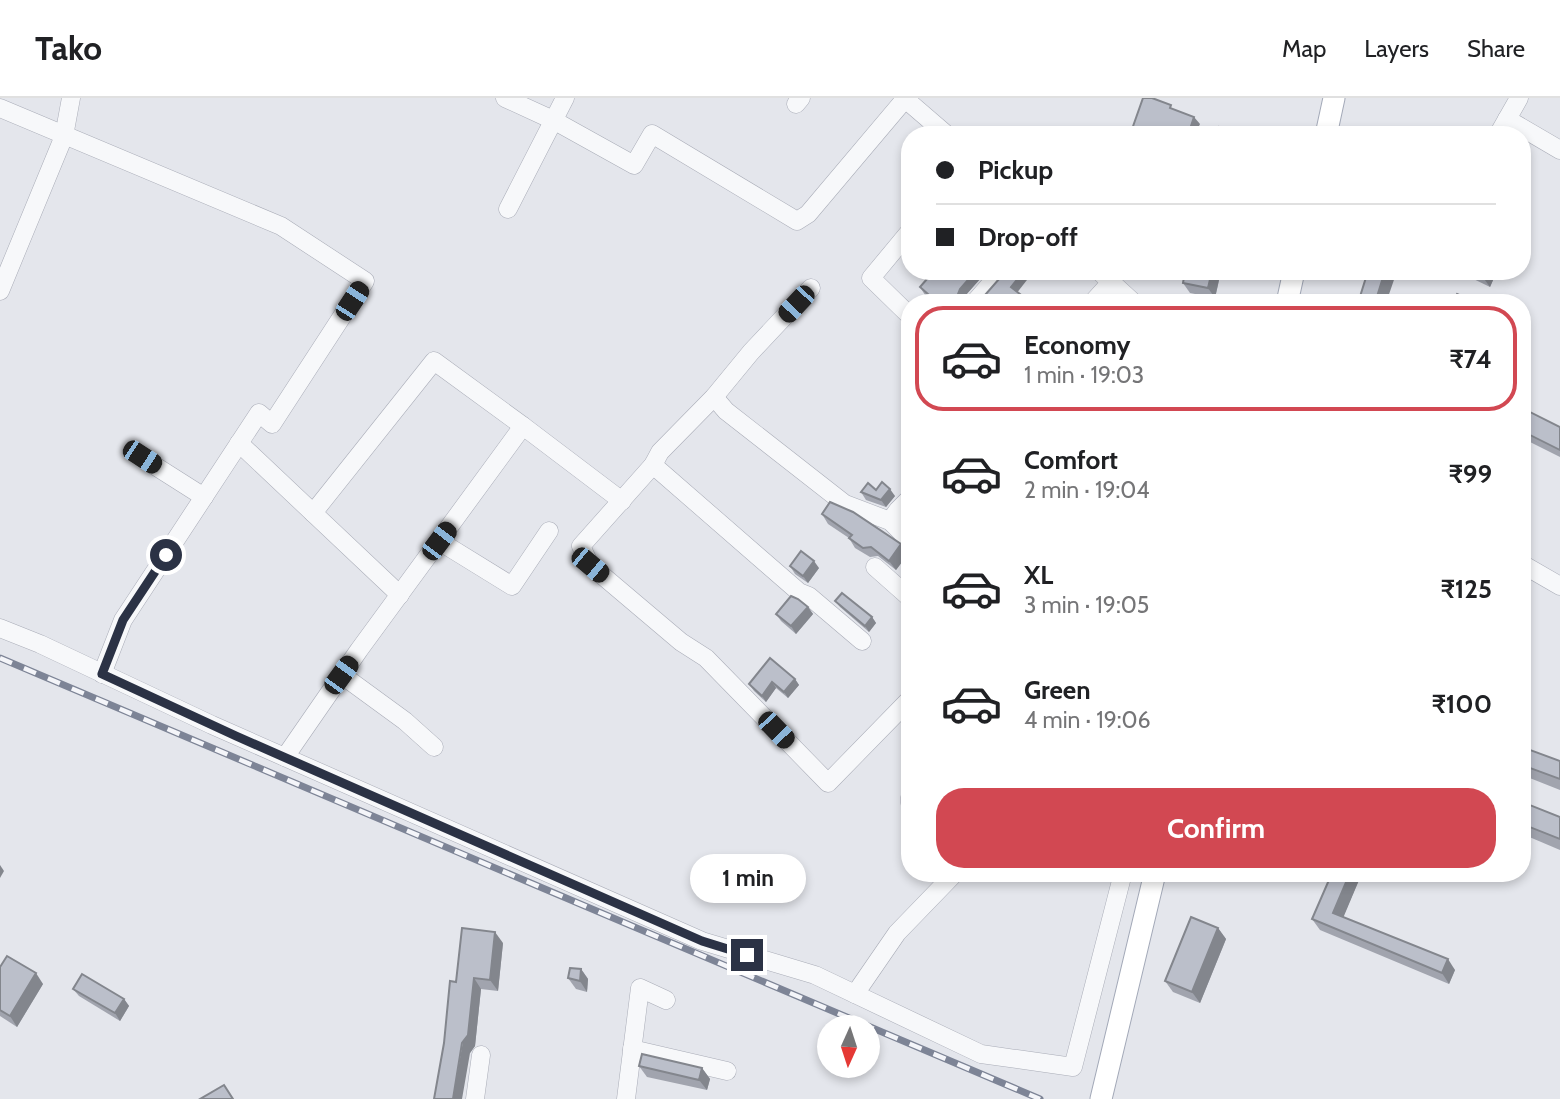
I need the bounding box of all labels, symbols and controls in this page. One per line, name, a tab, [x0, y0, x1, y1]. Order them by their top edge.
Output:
text: Tako	[35, 28, 102, 68]
text: Map	[1282, 34, 1326, 63]
text: Layers	[1364, 34, 1429, 63]
text: Share	[1467, 34, 1525, 63]
text: Pickup	[978, 154, 1053, 186]
text: Drop-off	[978, 221, 1078, 253]
car	[332, 278, 373, 324]
car	[774, 281, 819, 327]
icon: car	[940, 327, 1003, 390]
text: Economy	[1024, 329, 1130, 361]
text: ₹74	[1449, 343, 1492, 375]
text: 1 min · 19:03	[1024, 361, 1144, 389]
car	[119, 437, 166, 477]
icon: car	[940, 442, 1003, 505]
text: Comfort	[1024, 444, 1118, 476]
text: ₹99	[1449, 458, 1492, 490]
text: 2 min · 19:04	[1024, 476, 1150, 504]
car	[418, 518, 461, 564]
route start	[150, 539, 182, 571]
car	[568, 543, 613, 587]
icon: car	[940, 557, 1003, 620]
text: XL	[1024, 559, 1053, 591]
text: ₹125	[1441, 573, 1492, 605]
text: 3 min · 19:05	[1024, 591, 1149, 619]
car	[321, 652, 362, 698]
icon: car	[940, 672, 1003, 735]
text: Green	[1024, 674, 1091, 706]
text: ₹100	[1432, 688, 1492, 720]
text: 4 min · 19:06	[1024, 706, 1151, 734]
car	[754, 708, 799, 752]
button: Confirm	[936, 788, 1496, 868]
callout: 1 min	[689, 854, 805, 902]
text: 1 min	[722, 864, 774, 892]
route end	[731, 939, 763, 971]
north arrow	[817, 1015, 880, 1078]
map controls	[817, 1015, 880, 1078]

